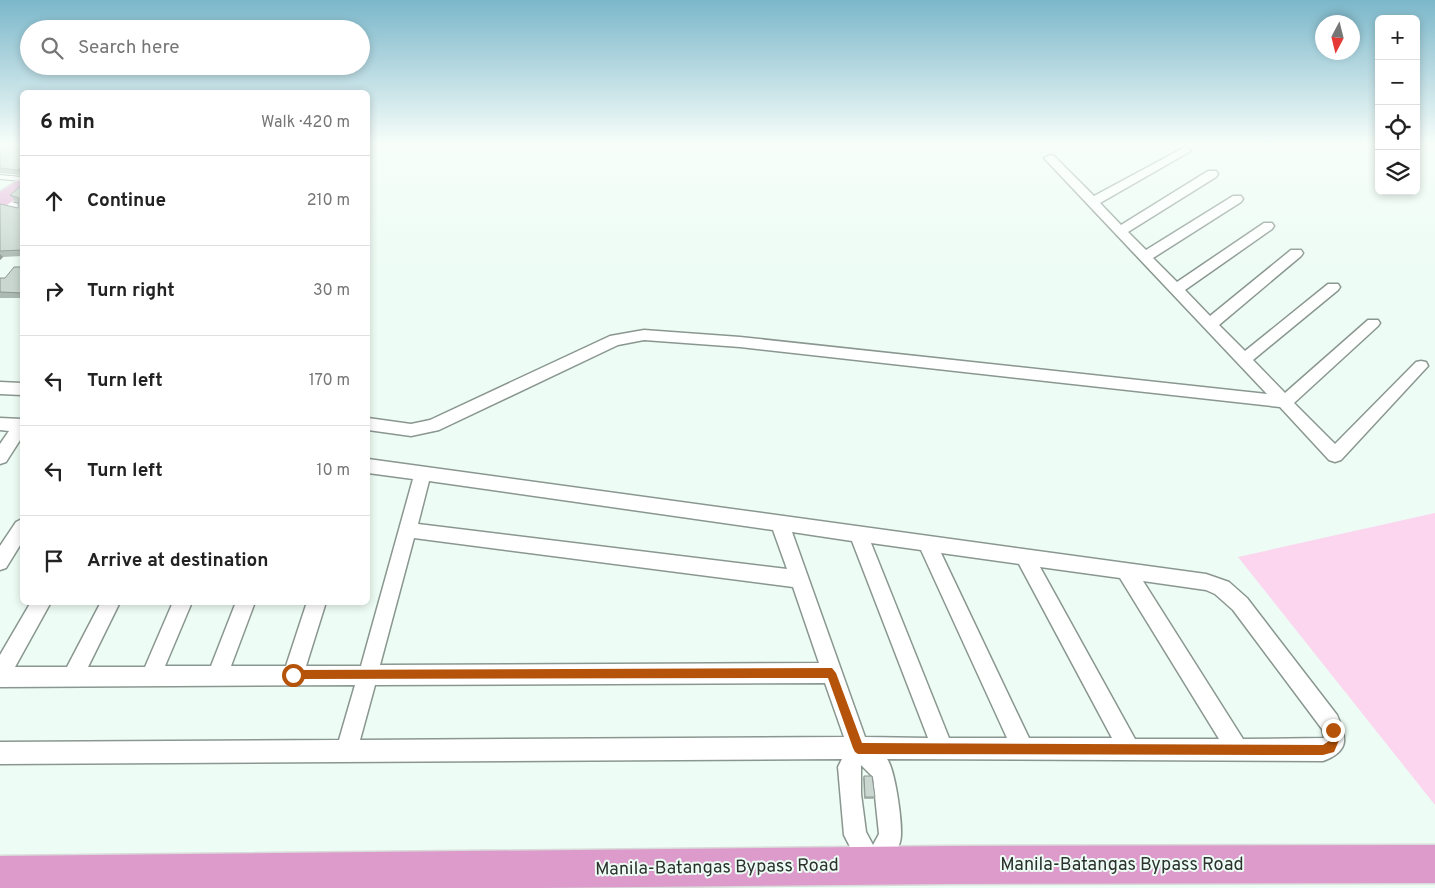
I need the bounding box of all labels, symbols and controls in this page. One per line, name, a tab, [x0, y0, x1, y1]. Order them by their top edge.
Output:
north arrow	[1315, 15, 1360, 60]
map controls	[1375, 15, 1420, 195]
button: +	[1375, 15, 1420, 60]
search box	[20, 20, 370, 75]
icon: search	[38, 34, 66, 62]
text: Search here	[78, 36, 180, 60]
button: −	[1375, 60, 1420, 105]
button: locate	[1375, 105, 1420, 150]
text: 6 min	[40, 109, 95, 136]
text: Walk · 420 m	[261, 113, 350, 133]
button: layers	[1375, 150, 1420, 195]
icon: ahead	[40, 187, 68, 215]
text: Continue	[87, 189, 166, 213]
text: 210 m	[307, 191, 350, 211]
icon: right	[40, 277, 68, 305]
text: Turn right	[87, 279, 175, 303]
text: 30 m	[313, 281, 350, 301]
icon: left	[40, 367, 68, 395]
text: Turn left	[87, 369, 163, 393]
text: 170 m	[309, 371, 350, 391]
icon: left	[40, 457, 68, 485]
text: Turn left	[87, 459, 163, 483]
text: 10 m	[316, 461, 350, 481]
icon: arrive	[40, 547, 68, 575]
text: Arrive at destination	[87, 549, 268, 573]
route start	[282, 664, 305, 687]
route end	[1322, 719, 1345, 742]
street label: Manila-Batangas Bypass Road	[595, 854, 839, 882]
street label: Manila-Batangas Bypass Road	[1000, 854, 1244, 877]

